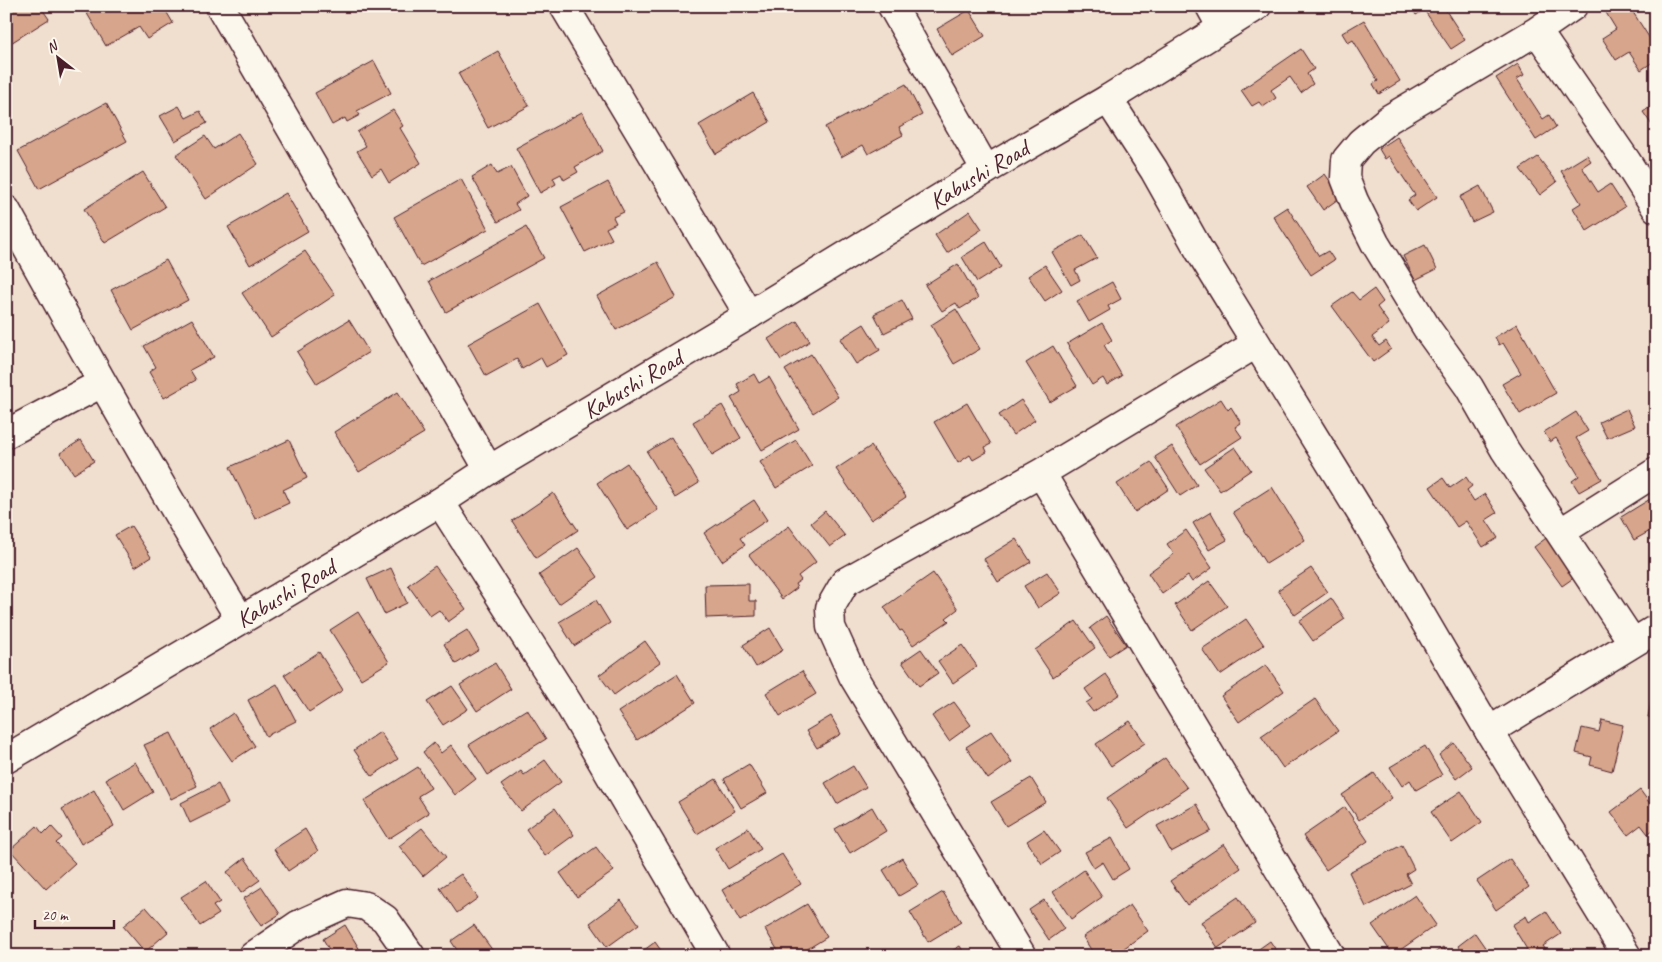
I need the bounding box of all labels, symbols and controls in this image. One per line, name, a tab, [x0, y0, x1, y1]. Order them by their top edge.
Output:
north arrow	[32, 32, 82, 82]
text: N	[43, 37, 62, 57]
street label: Kabushi Road	[924, 132, 1037, 216]
street label: Kabushi Road	[577, 341, 691, 426]
street label: Kabushi Road	[230, 551, 344, 634]
scale bar	[35, 897, 114, 929]
text: 20 m	[42, 906, 69, 925]

